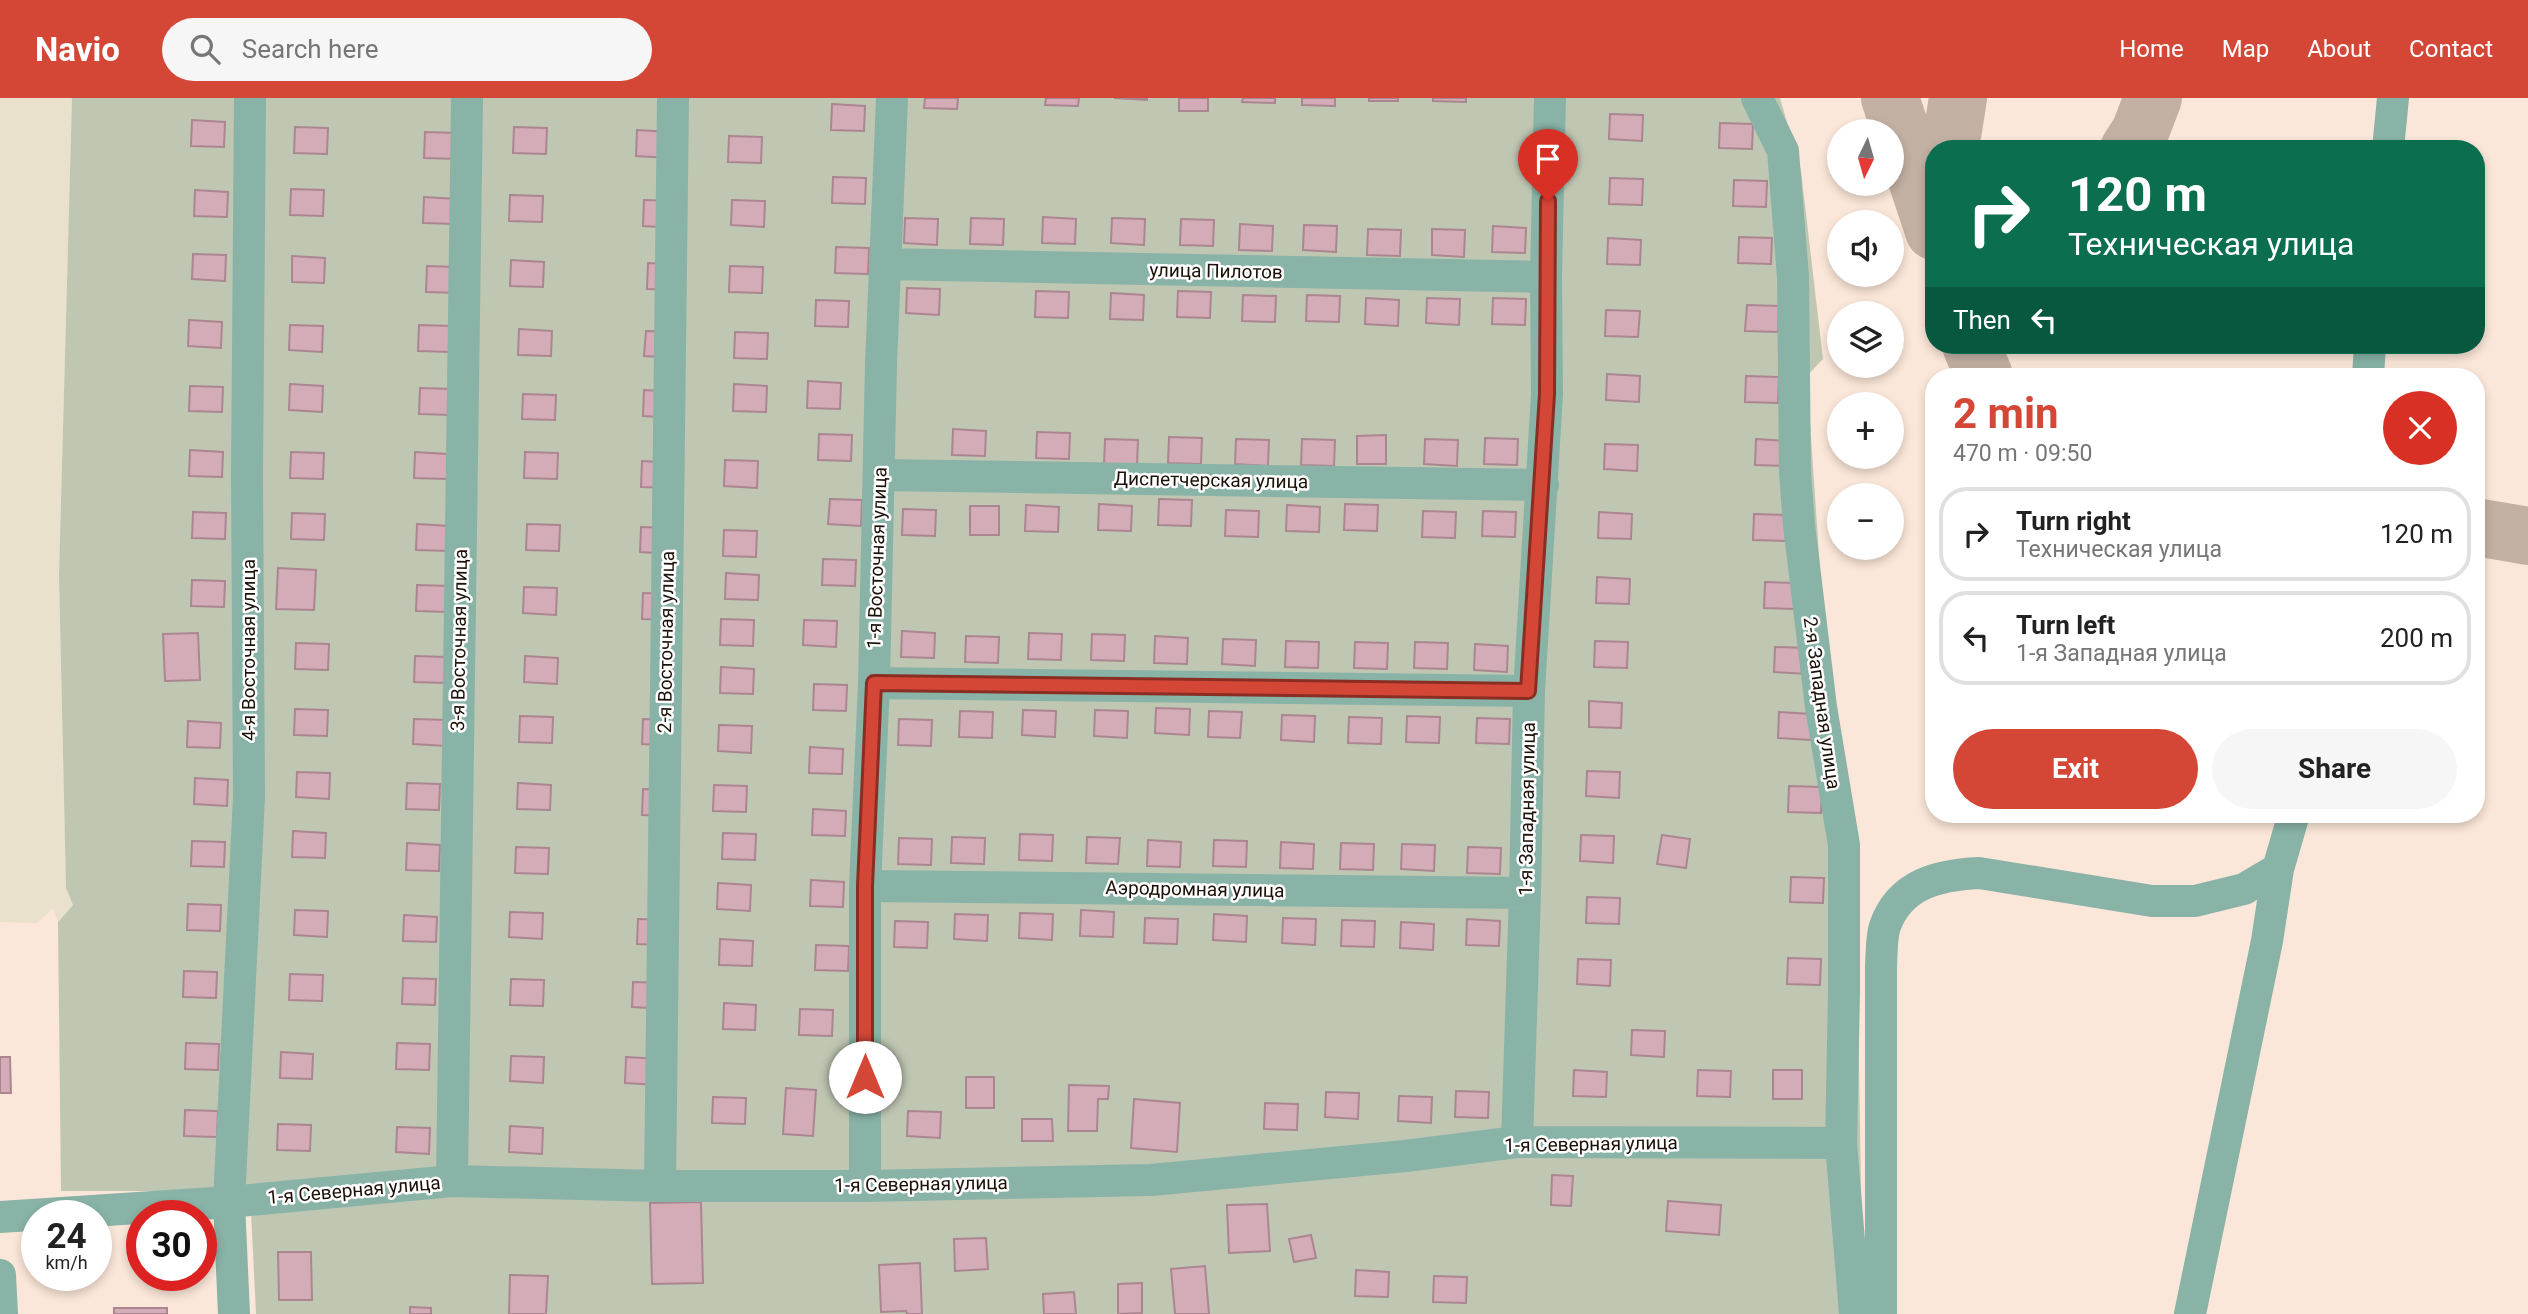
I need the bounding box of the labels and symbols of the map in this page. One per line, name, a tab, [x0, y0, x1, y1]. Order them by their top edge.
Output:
north arrow	[1827, 119, 1904, 196]
pin	[1518, 129, 1578, 201]
street label: улица Пилотов	[1149, 258, 1283, 284]
street label: 1-я Восточная улица	[862, 467, 892, 649]
street label: Диспетчерская улица	[1114, 467, 1308, 493]
street label: 3-я Восточная улица	[446, 549, 472, 731]
street label: 2-я Восточная улица	[653, 551, 679, 733]
street label: 4-я Восточная улица	[237, 559, 260, 741]
street label: 2-я Западная улица	[1799, 615, 1845, 791]
street label: 1-я Западная улица	[1514, 722, 1540, 896]
street label: Аэродромная улица	[1105, 876, 1285, 902]
position arrow	[828, 1040, 902, 1114]
street label: 1-я Северная улица	[1504, 1131, 1678, 1157]
street label: 1-я Северная улица	[266, 1171, 442, 1209]
street label: 1-я Северная улица	[834, 1171, 1008, 1197]
speed limit sign: 30	[126, 1200, 217, 1291]

